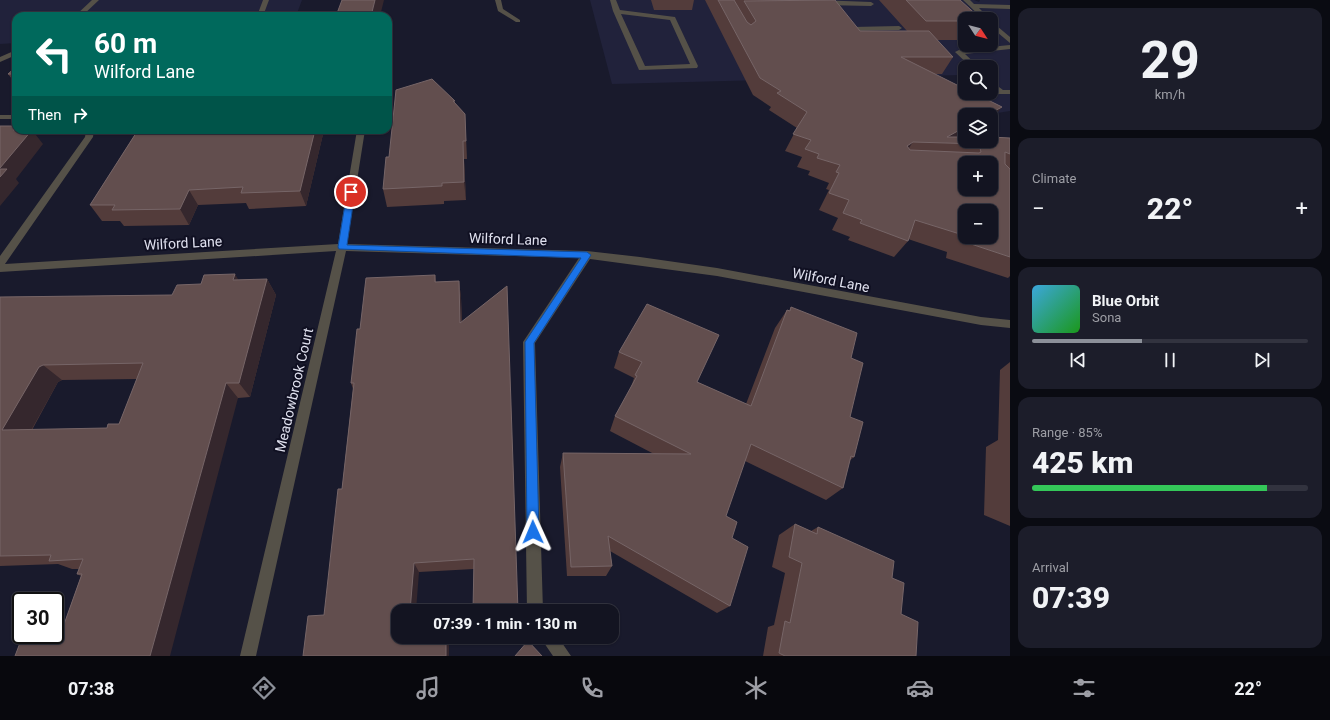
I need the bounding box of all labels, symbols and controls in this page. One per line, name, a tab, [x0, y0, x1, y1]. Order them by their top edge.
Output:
north arrow	[958, 12, 998, 52]
map controls	[958, 12, 998, 244]
text: 60 m	[94, 27, 157, 60]
icon: left	[28, 28, 80, 80]
text: 29	[1140, 30, 1200, 91]
button: search	[958, 60, 998, 100]
text: Wilford Lane	[94, 61, 195, 82]
text: km/h	[1155, 87, 1185, 102]
icon: right	[69, 104, 91, 126]
text: Then	[28, 106, 61, 124]
button: layers	[958, 108, 998, 148]
button: +	[958, 156, 998, 196]
text: Climate	[1032, 171, 1076, 186]
pin	[334, 175, 368, 209]
icon: arrive	[340, 181, 362, 203]
text: 22°	[1147, 191, 1193, 226]
text: −	[1032, 196, 1045, 221]
text: +	[1296, 196, 1308, 221]
button: −	[958, 204, 998, 244]
street label: Wilford Lane	[469, 230, 547, 248]
street label: Wilford Lane	[143, 233, 223, 253]
street label: Wilford Lane	[791, 265, 871, 295]
text: Blue Orbit	[1092, 292, 1159, 310]
text: Sona	[1092, 310, 1121, 325]
street label: Meadowbrook Court	[272, 326, 316, 454]
icon: previous	[1067, 349, 1089, 371]
icon: pause	[1159, 349, 1181, 371]
icon: next	[1251, 349, 1273, 371]
text: Range · 85%	[1032, 425, 1102, 440]
text: 425 km	[1032, 445, 1134, 480]
position arrow	[512, 511, 554, 553]
text: Arrival	[1032, 560, 1069, 575]
text: 07:39	[1032, 580, 1110, 615]
speed limit sign: 30	[12, 592, 64, 644]
text: 07:39 · 1 min · 130 m	[433, 615, 577, 633]
icon: directions	[250, 674, 278, 702]
icon: music	[414, 674, 442, 702]
icon: phone	[578, 674, 606, 702]
icon: climate	[742, 674, 770, 702]
icon: car	[906, 674, 934, 702]
icon: filters	[1070, 674, 1098, 702]
text: 07:38	[68, 678, 114, 699]
text: 22°	[1234, 678, 1262, 699]

